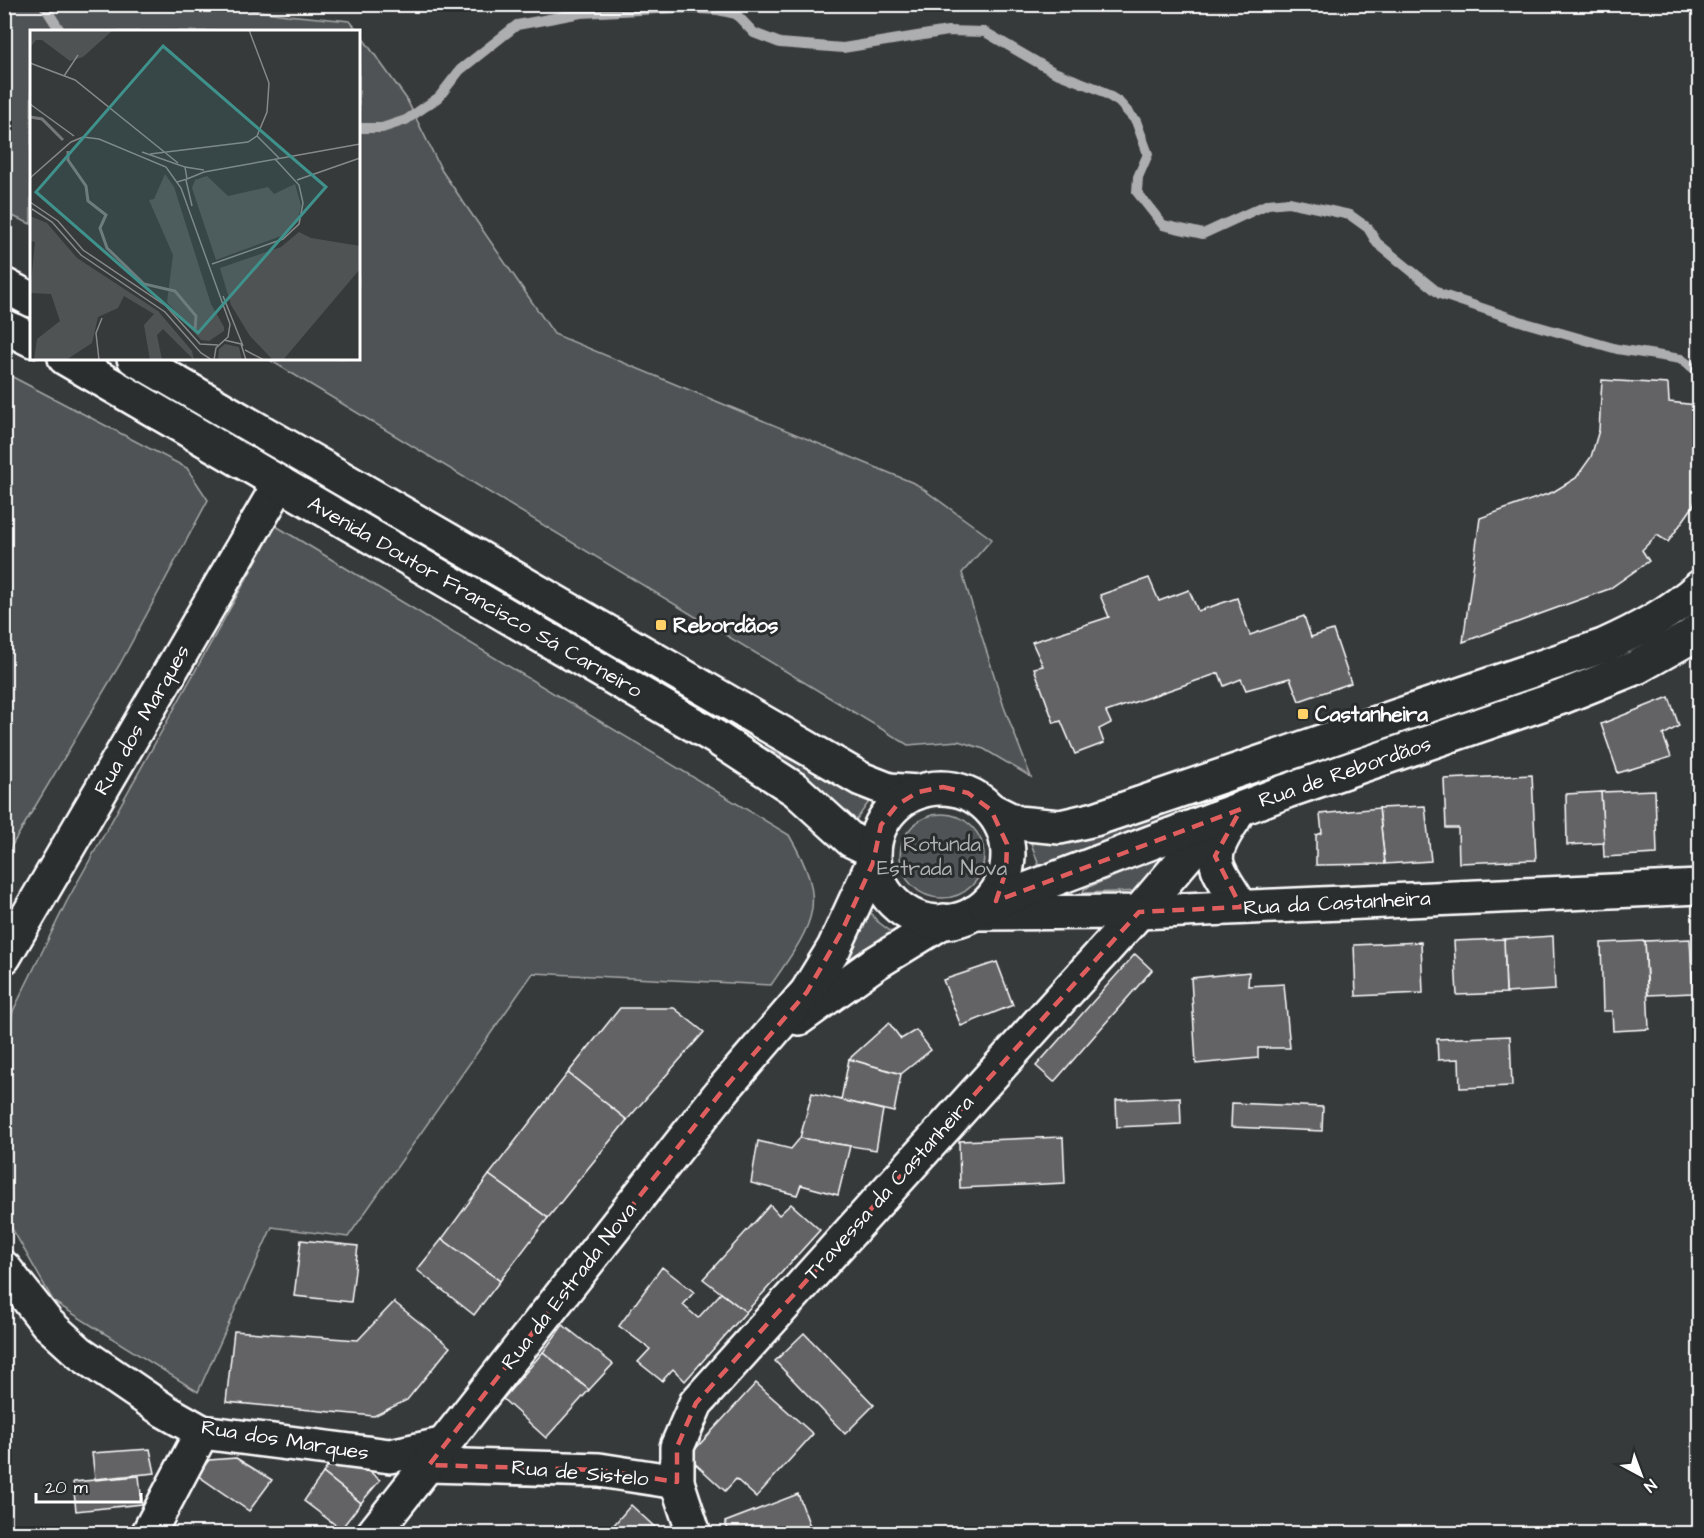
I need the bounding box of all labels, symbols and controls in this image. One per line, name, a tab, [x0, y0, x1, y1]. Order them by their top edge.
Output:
inset map	[30, 30, 360, 360]
street label: Avenida Doutor Francisco Sá Carneiro	[302, 489, 648, 705]
place label: Rebordãos	[673, 611, 779, 640]
marker: Rebordãos	[654, 618, 668, 632]
street label: Rua dos Marques	[87, 639, 197, 801]
place label: Castanheira	[1315, 700, 1428, 729]
marker: Castanheira	[1296, 707, 1310, 721]
street label: Rua de Rebordãos	[1255, 729, 1435, 815]
park label: Rotunda Estrada Nova	[877, 830, 1007, 883]
street label: Rua da Castanheira	[1243, 884, 1432, 922]
street label: Travessa da Castanheira	[798, 1089, 980, 1287]
street label: Rua da Estrada Nova	[495, 1196, 644, 1376]
street label: Rua dos Marques	[199, 1412, 371, 1468]
north arrow	[1611, 1445, 1671, 1505]
street label: Rua de Sistelo	[510, 1453, 650, 1493]
scale bar	[36, 1466, 141, 1504]
text: N	[1639, 1474, 1661, 1497]
text: 20 m	[45, 1475, 88, 1500]

